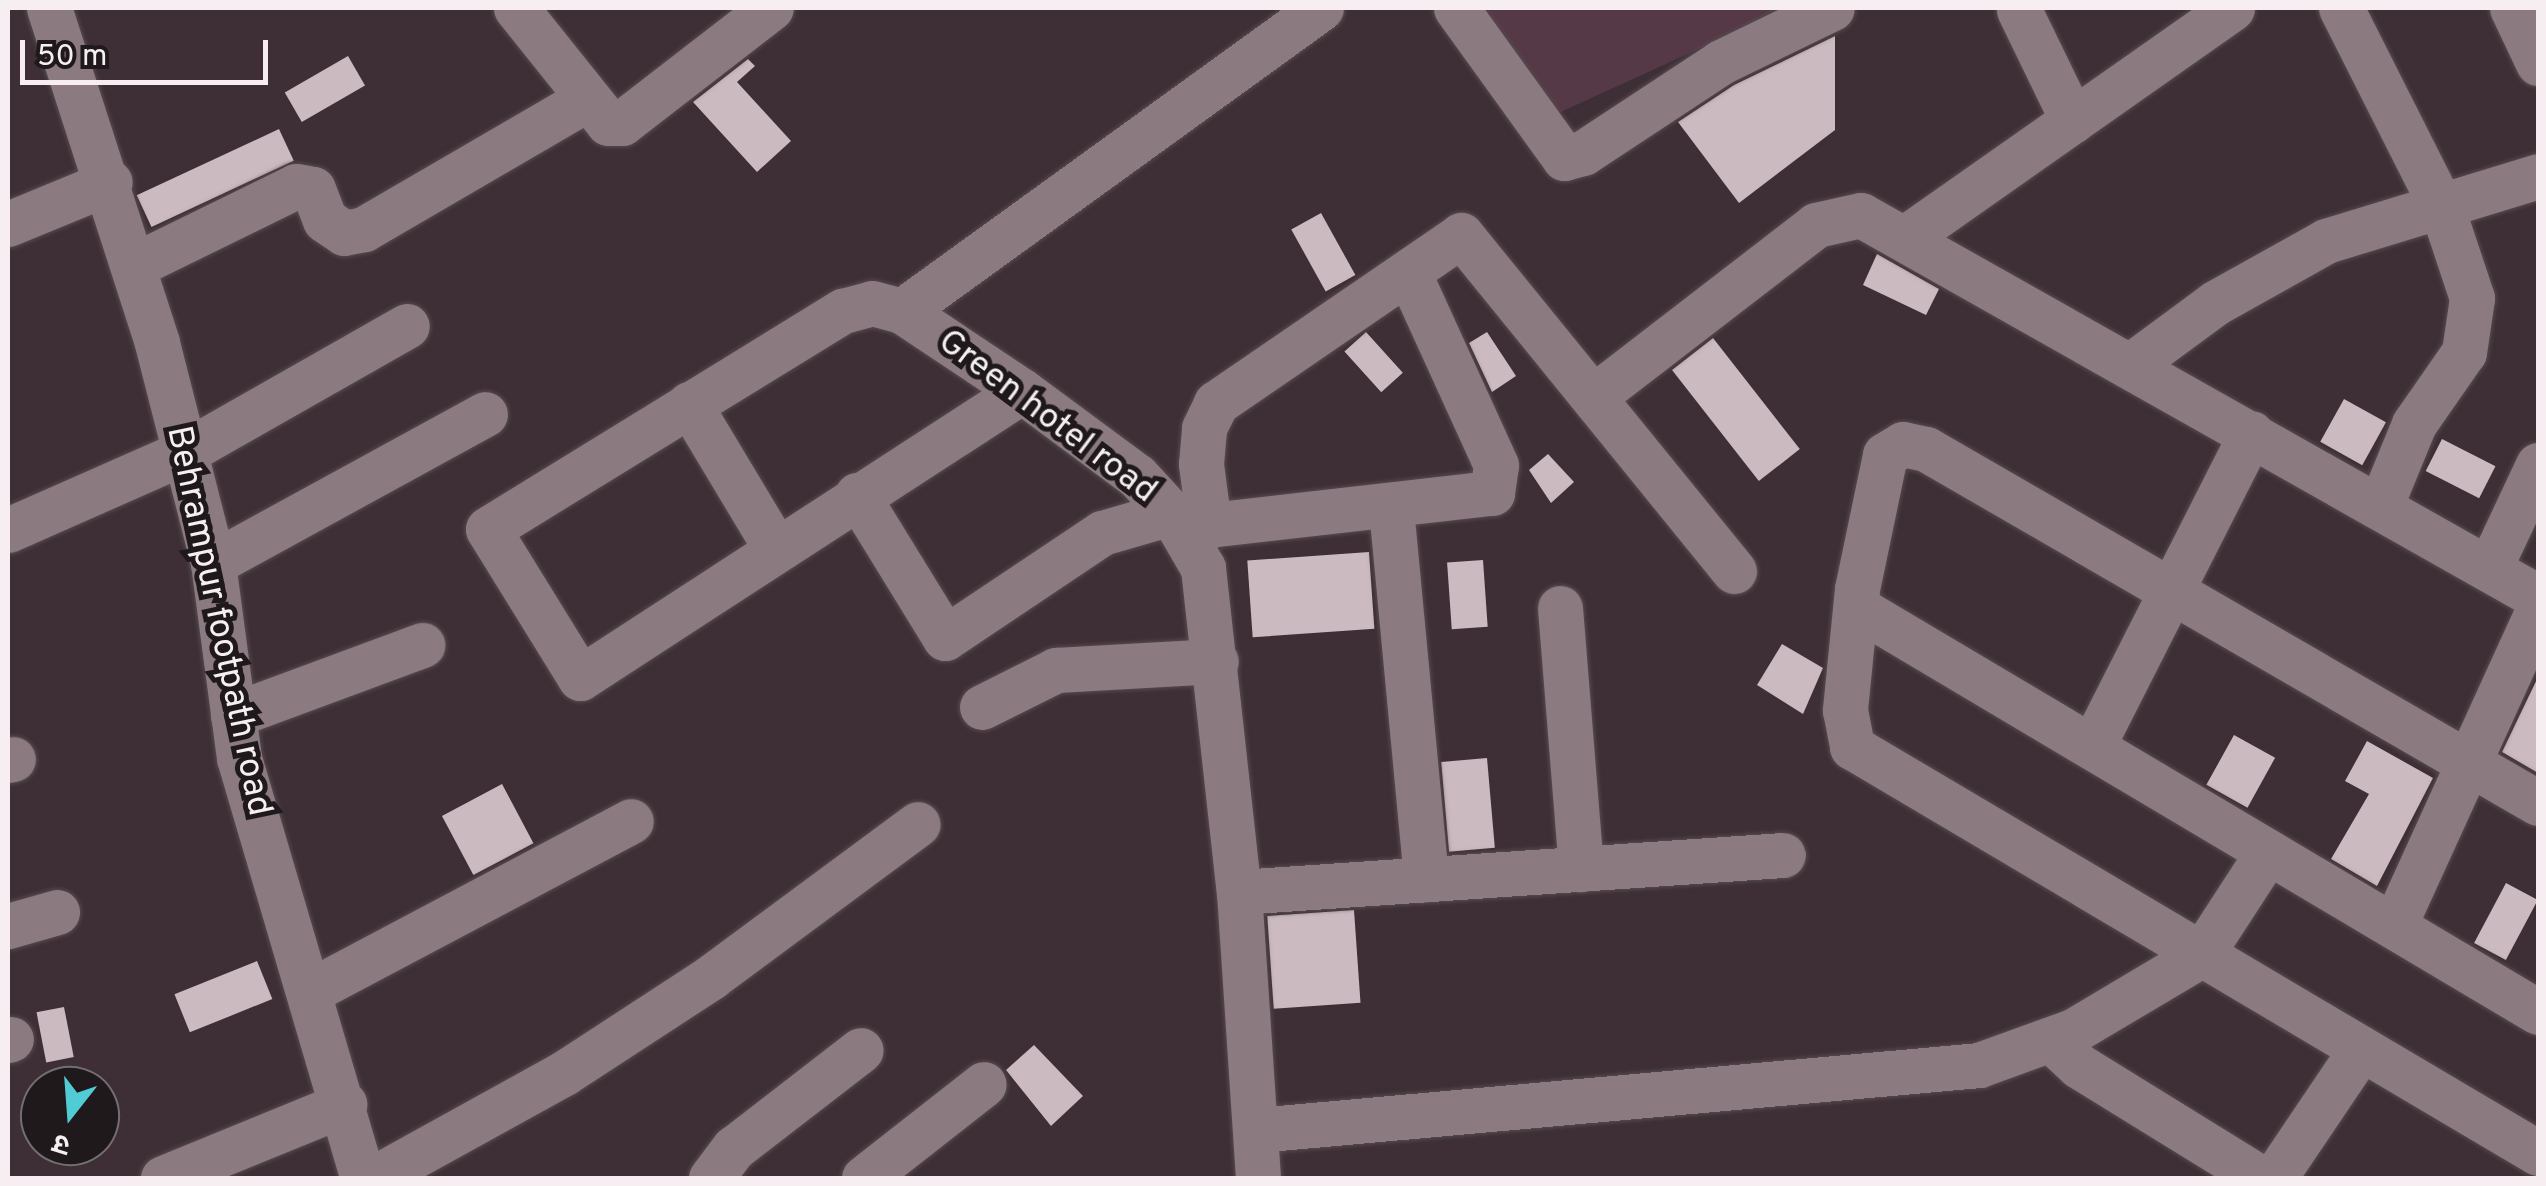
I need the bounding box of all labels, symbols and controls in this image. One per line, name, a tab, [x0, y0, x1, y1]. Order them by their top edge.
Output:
scale bar	[25, 20, 272, 82]
text: 50 m	[37, 39, 107, 76]
street label: Green hotel road	[929, 321, 1165, 513]
street label: Behrampur footpath road	[156, 422, 280, 820]
north arrow	[20, 1066, 120, 1166]
text: उ	[49, 1123, 75, 1162]

